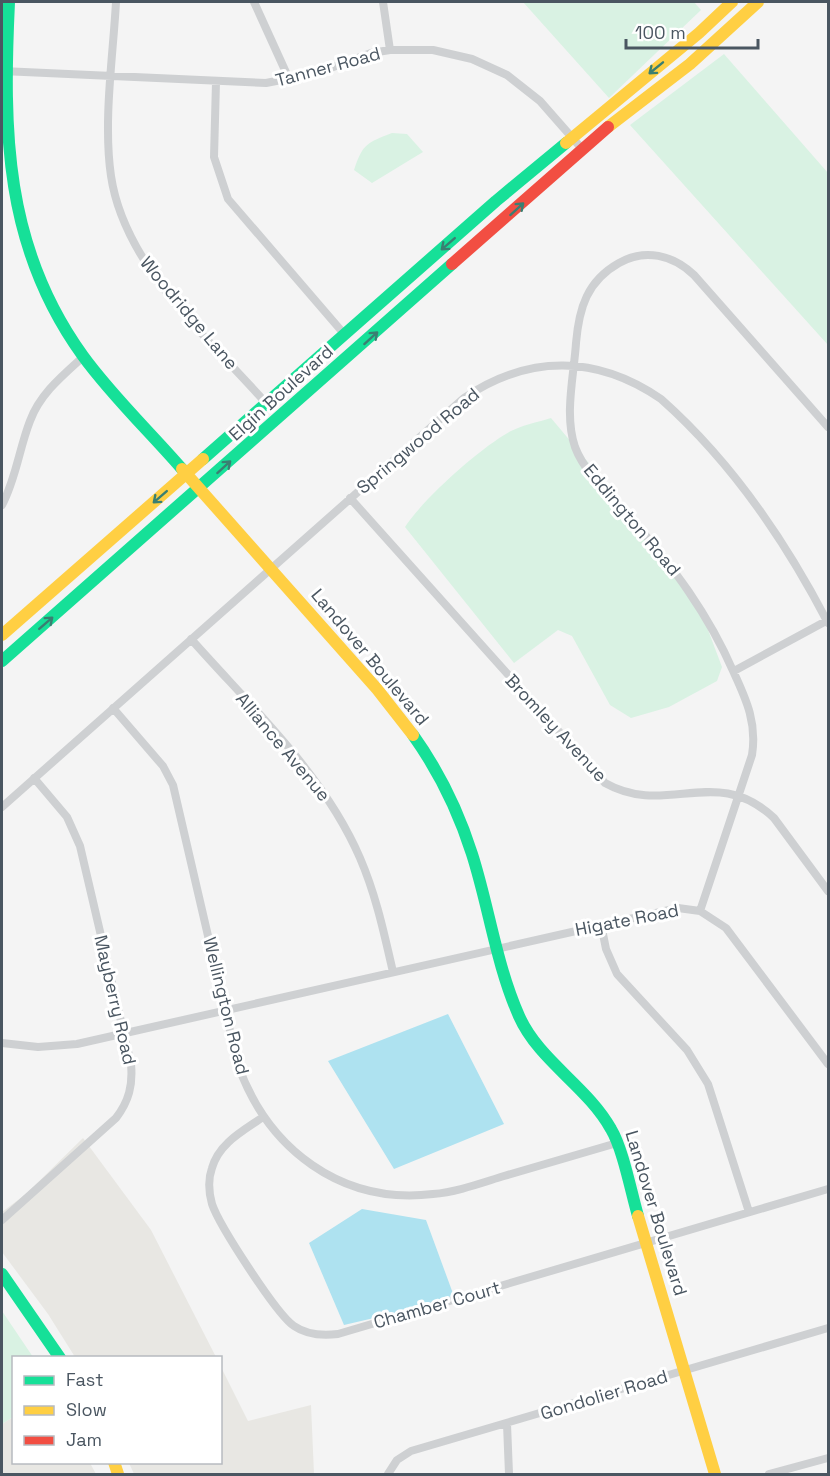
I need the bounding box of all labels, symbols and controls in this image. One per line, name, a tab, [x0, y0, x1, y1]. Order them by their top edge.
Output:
scale bar	[626, 12, 758, 50]
text: 100 m	[635, 21, 686, 44]
street label: Tanner Road	[273, 41, 383, 92]
one-way arrow	[649, 61, 664, 75]
one-way arrow	[509, 202, 524, 216]
one-way arrow	[441, 237, 456, 251]
street label: Woodridge Lane	[135, 251, 243, 374]
one-way arrow	[363, 331, 378, 345]
street label: Elgin Boulevard	[224, 340, 338, 446]
street label: Springwood Road	[352, 383, 484, 499]
street label: Eddington Road	[579, 459, 686, 580]
one-way arrow	[217, 460, 232, 474]
one-way arrow	[152, 491, 168, 504]
street label: Landover Boulevard	[306, 584, 434, 730]
one-way arrow	[38, 616, 53, 630]
street label: Bromley Avenue	[501, 669, 612, 786]
street label: Alliance Avenue	[231, 687, 336, 806]
street label: Higate Road	[573, 898, 681, 941]
street label: Mayberry Road	[89, 933, 142, 1067]
street label: Wellington Road	[198, 935, 255, 1077]
street label: Landover Boulevard	[620, 1127, 693, 1298]
street label: Chamber Court	[371, 1275, 503, 1334]
legend	[12, 1356, 222, 1464]
street label: Gondolier Road	[537, 1364, 670, 1425]
text: Fast	[66, 1368, 103, 1391]
text: Slow	[66, 1398, 107, 1421]
text: Jam	[66, 1428, 102, 1451]

